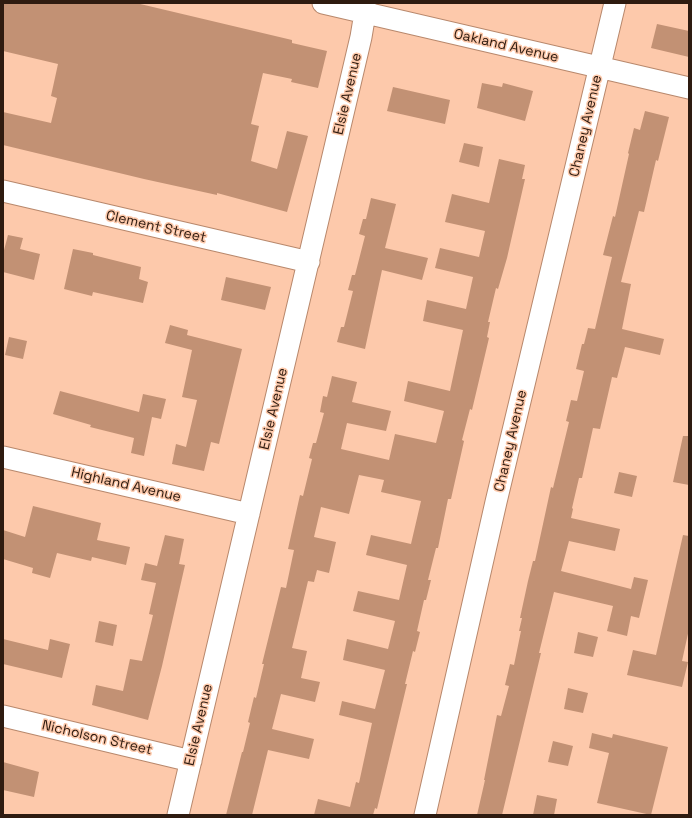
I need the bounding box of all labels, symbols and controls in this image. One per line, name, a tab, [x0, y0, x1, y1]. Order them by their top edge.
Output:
street label: Oakland Avenue	[452, 26, 560, 66]
street label: Elsie Avenue	[330, 51, 366, 137]
street label: Chaney Avenue	[566, 73, 606, 179]
street label: Clement Street	[104, 207, 208, 247]
street label: Elsie Avenue	[256, 366, 292, 452]
street label: Chaney Avenue	[491, 388, 531, 494]
street label: Highland Avenue	[69, 464, 183, 506]
street label: Elsie Avenue	[181, 682, 217, 768]
street label: Nicholson Street	[40, 717, 154, 759]

